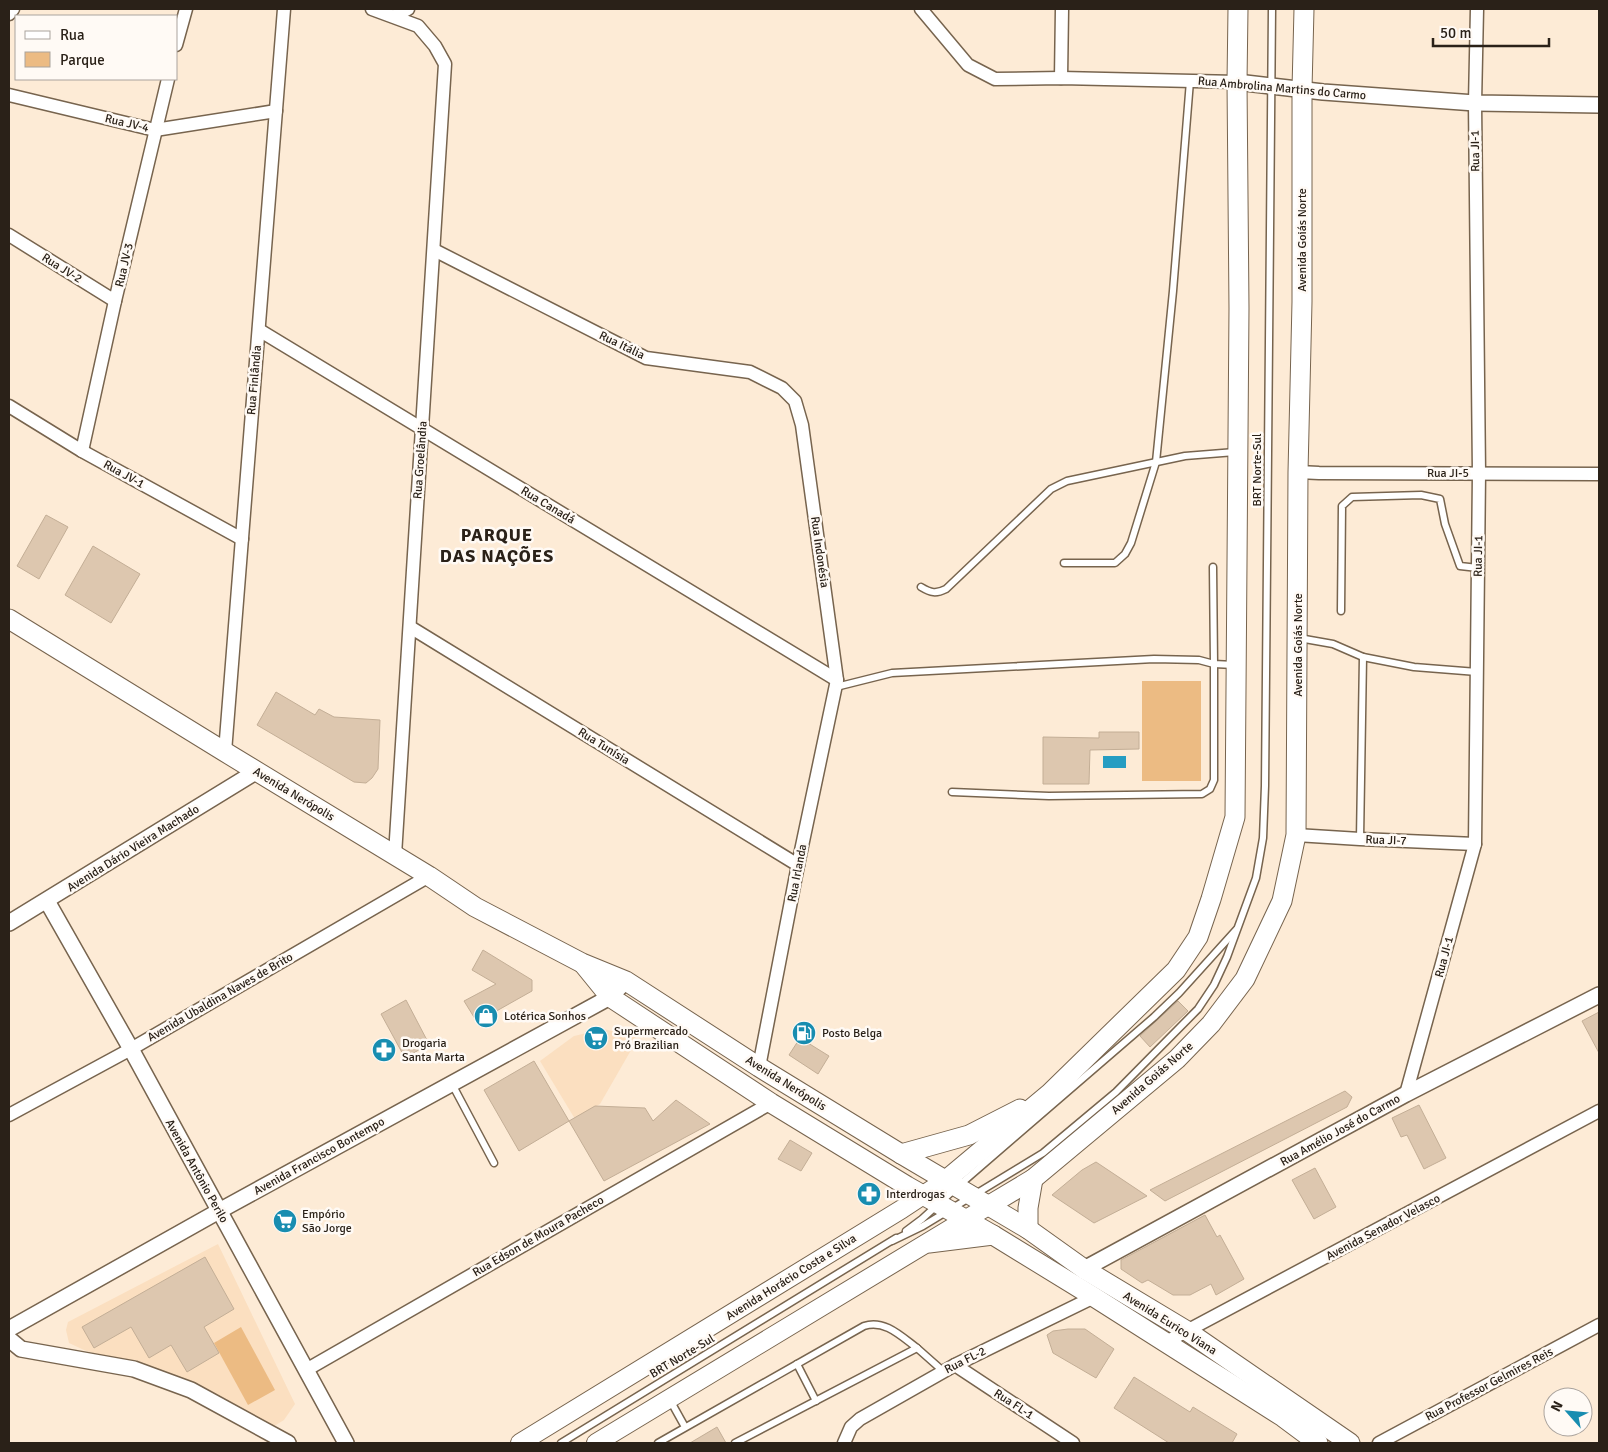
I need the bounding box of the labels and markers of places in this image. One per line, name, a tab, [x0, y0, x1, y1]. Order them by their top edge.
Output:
shop icon: Lotérica Sonhos	[473, 1003, 499, 1029]
place label: Lotérica Sonhos	[504, 1009, 586, 1024]
fuel station icon: Posto Belga	[791, 1020, 817, 1046]
place label: Supermercado Pró Brazilian	[614, 1024, 688, 1053]
supermarket icon: Supermercado Pró Brazilian	[583, 1025, 609, 1051]
place label: Posto Belga	[822, 1026, 882, 1041]
place label: Drogaria Santa Marta	[402, 1036, 465, 1065]
pharmacy icon: Drogaria Santa Marta	[371, 1037, 397, 1063]
pharmacy icon: Interdrogas	[856, 1181, 882, 1207]
place label: Interdrogas	[886, 1187, 945, 1202]
place label: Empório São Jorge	[302, 1207, 352, 1236]
supermarket icon: Empório São Jorge	[272, 1208, 298, 1234]

